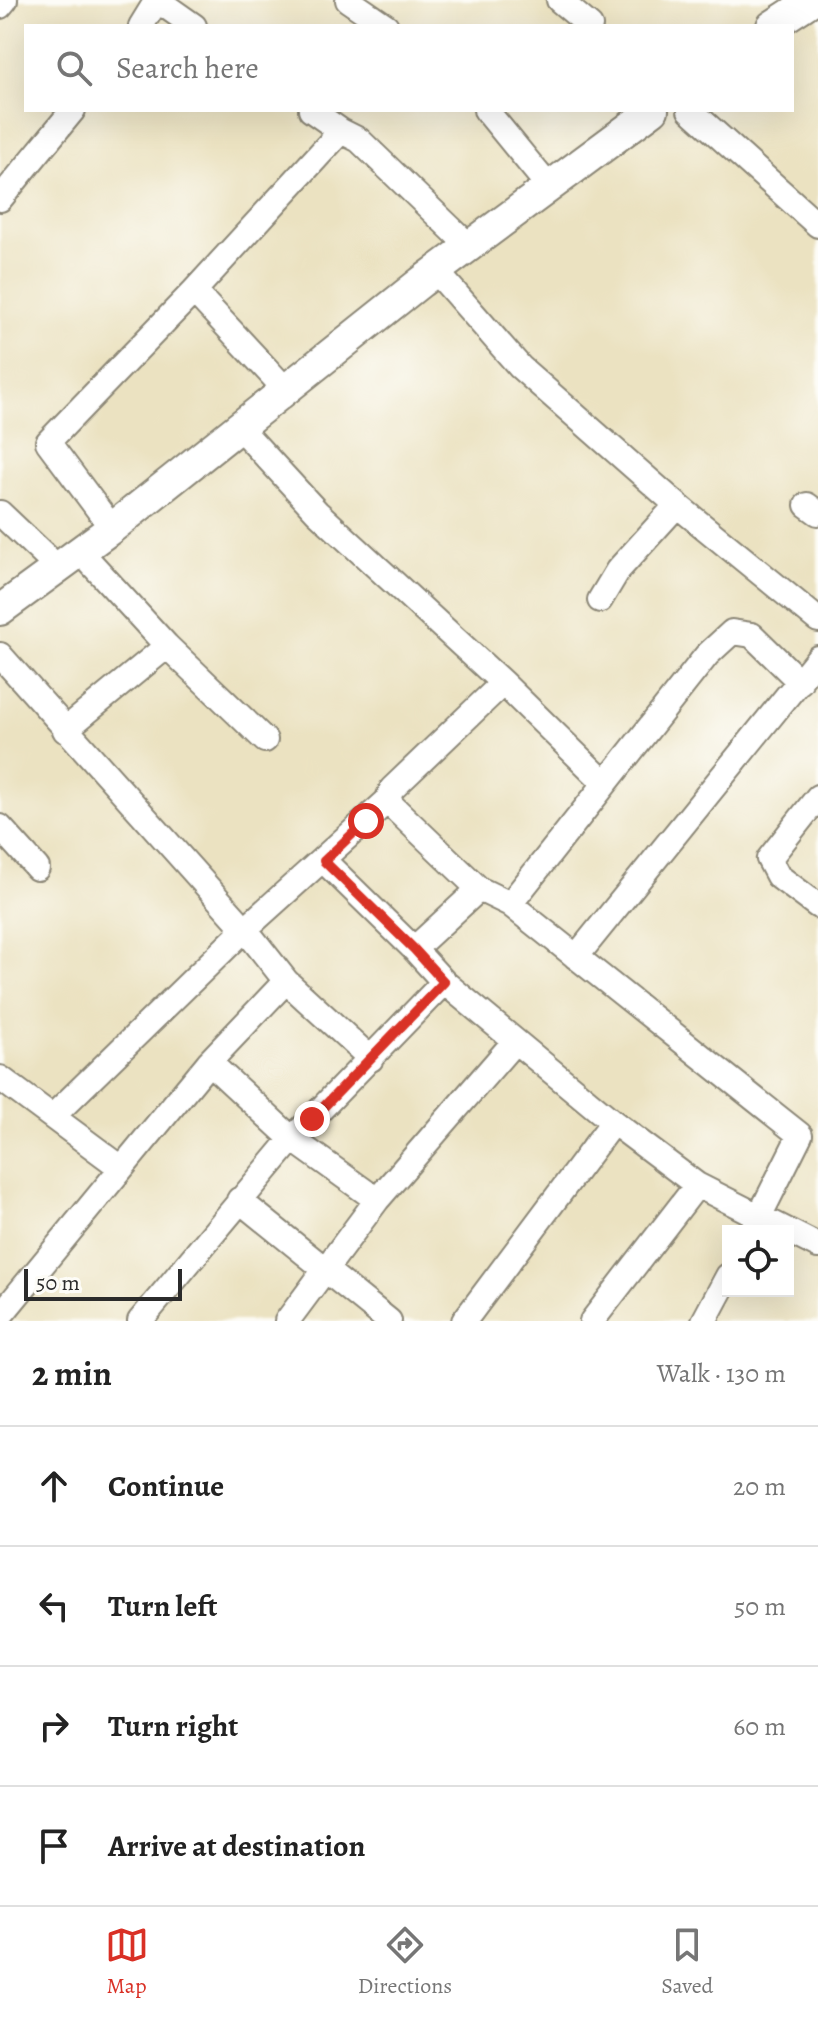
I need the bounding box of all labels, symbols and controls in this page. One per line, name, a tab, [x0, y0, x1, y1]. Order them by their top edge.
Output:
search box	[24, 24, 794, 112]
icon: search	[52, 46, 96, 90]
text: Search here	[116, 48, 259, 88]
route start	[348, 803, 384, 839]
route end	[294, 1101, 330, 1137]
map controls	[722, 1225, 794, 1297]
button: locate	[722, 1225, 794, 1297]
scale bar	[24, 1265, 182, 1301]
text: 50 m	[36, 1268, 80, 1298]
text: 2 min	[32, 1350, 112, 1397]
text: Walk · 130 m	[657, 1356, 786, 1391]
icon: ahead	[32, 1464, 76, 1508]
text: Continue	[108, 1466, 224, 1506]
text: 20 m	[733, 1469, 786, 1504]
icon: left	[32, 1584, 76, 1628]
text: Turn left	[108, 1586, 217, 1626]
text: 50 m	[734, 1589, 786, 1624]
icon: right	[32, 1704, 76, 1748]
text: Turn right	[108, 1706, 238, 1746]
text: 60 m	[733, 1709, 786, 1744]
icon: arrive	[32, 1824, 76, 1868]
text: Arrive at destination	[108, 1826, 365, 1866]
tab: Map	[105, 1923, 149, 2001]
tab: Directions	[358, 1923, 452, 2001]
tab: Saved	[661, 1923, 713, 2001]

